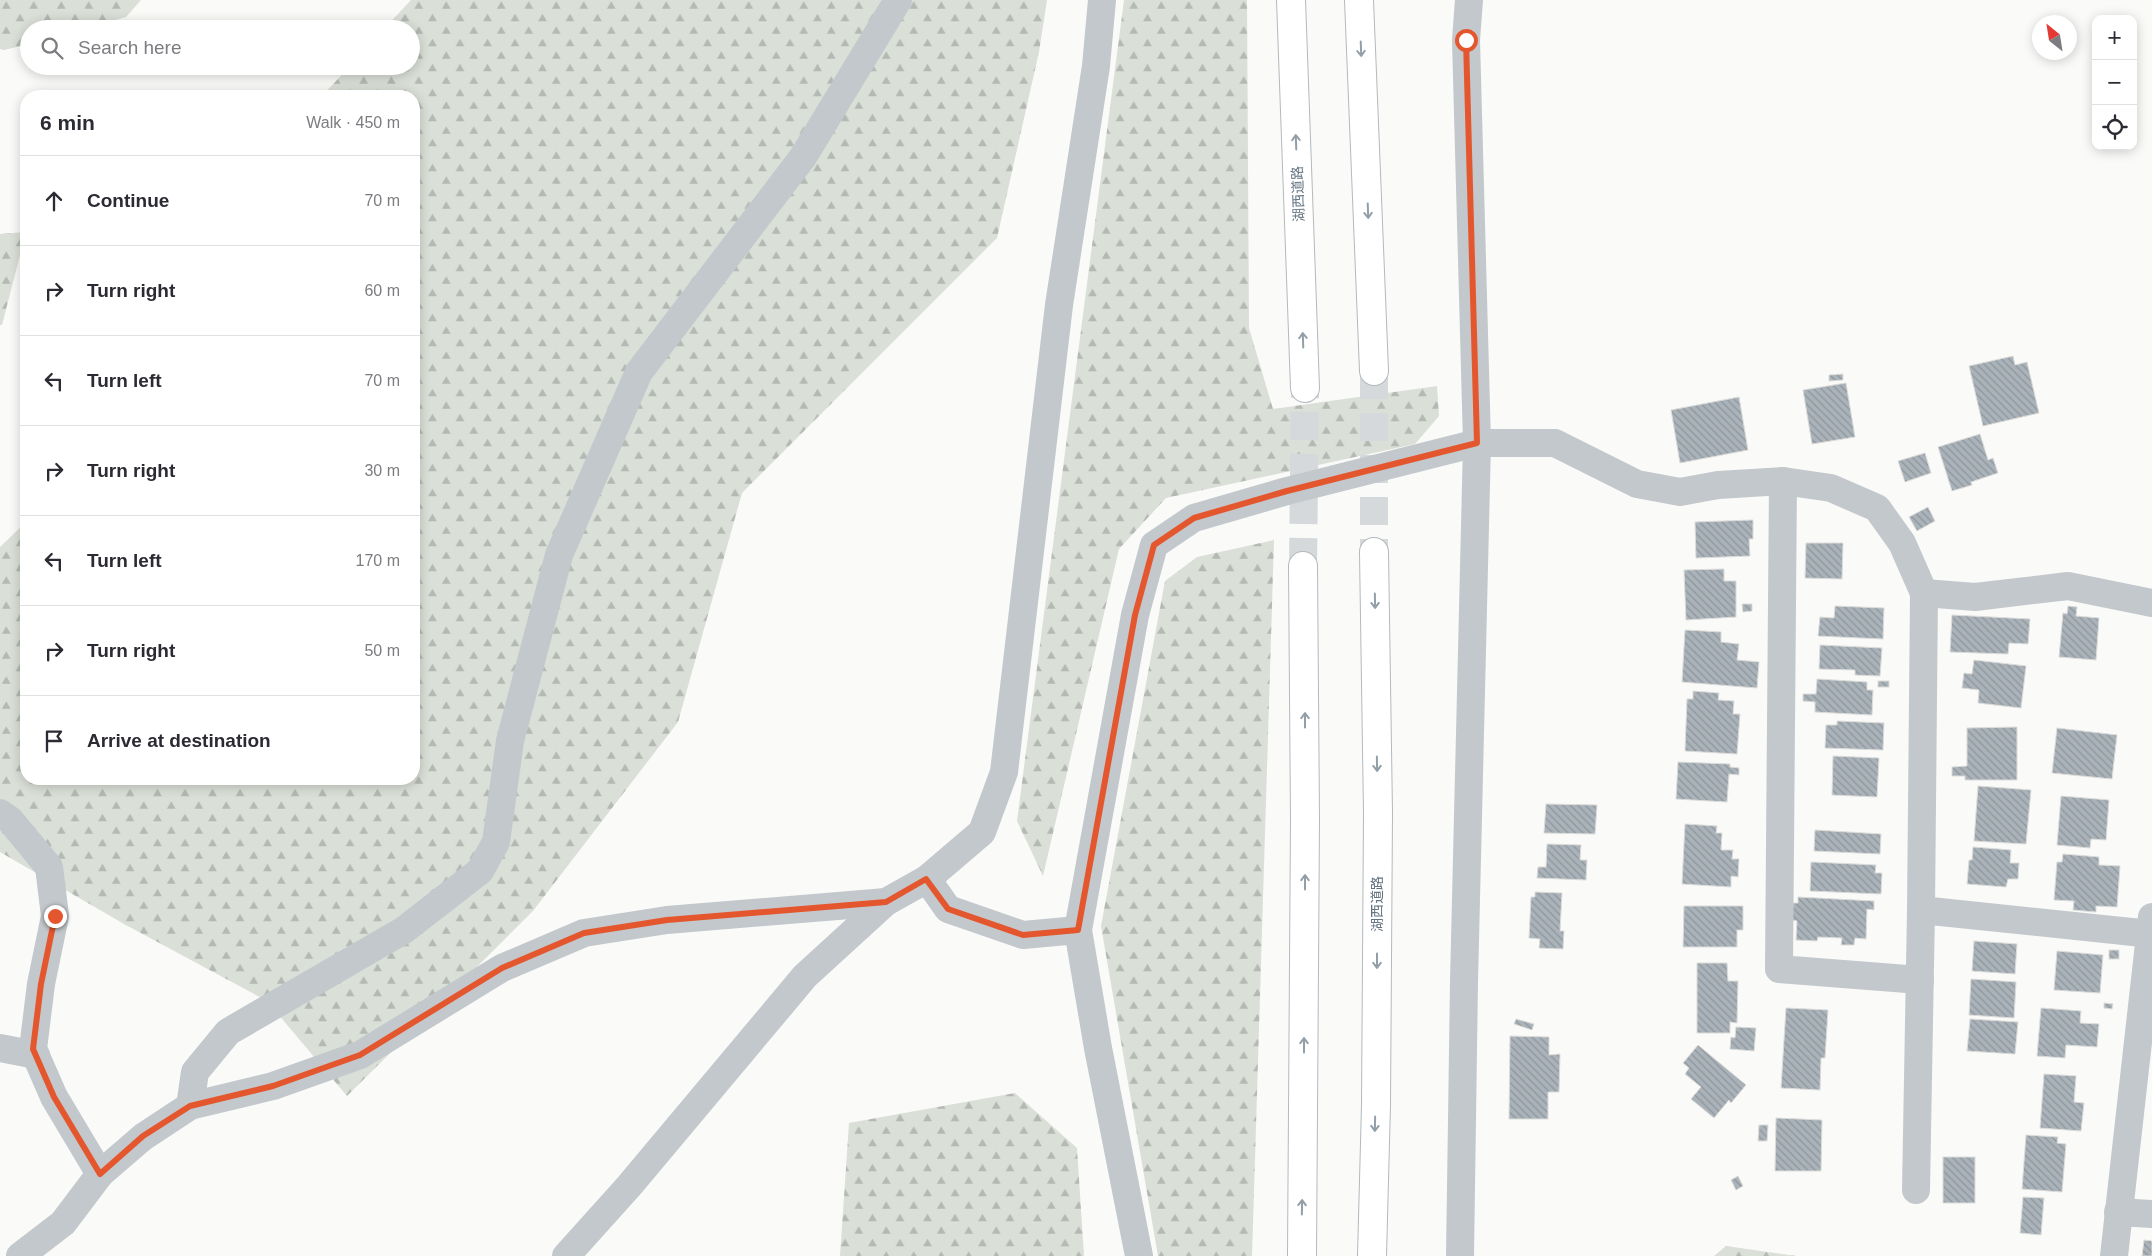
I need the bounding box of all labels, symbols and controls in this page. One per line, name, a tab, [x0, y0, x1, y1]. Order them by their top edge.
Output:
north arrow	[2032, 15, 2077, 60]
map controls	[2092, 15, 2137, 150]
button: +	[2092, 15, 2137, 60]
search box	[20, 20, 420, 75]
route start	[1455, 29, 1478, 52]
icon: search	[38, 34, 66, 62]
text: Search here	[78, 37, 182, 58]
one-way arrow	[1357, 40, 1366, 56]
button: −	[2092, 60, 2137, 105]
button: locate	[2092, 105, 2137, 150]
text: 6 min	[40, 111, 95, 134]
text: Walk · 450 m	[306, 114, 400, 131]
one-way arrow	[1292, 135, 1301, 151]
street label: 湖西道路	[1289, 166, 1307, 222]
icon: ahead	[40, 187, 68, 215]
text: Continue	[87, 190, 169, 211]
text: 70 m	[364, 192, 400, 209]
one-way arrow	[1363, 203, 1372, 219]
icon: right	[40, 277, 68, 305]
text: Turn right	[87, 280, 175, 301]
text: 60 m	[364, 282, 400, 299]
one-way arrow	[1298, 332, 1308, 348]
icon: left	[40, 367, 68, 395]
text: Turn left	[87, 370, 162, 391]
text: 70 m	[364, 372, 400, 389]
icon: right	[40, 457, 68, 485]
text: Turn right	[87, 460, 175, 481]
text: 30 m	[364, 462, 400, 479]
icon: left	[40, 547, 68, 575]
text: Turn left	[87, 550, 162, 571]
text: 170 m	[356, 552, 400, 569]
one-way arrow	[1370, 592, 1380, 609]
icon: right	[40, 637, 68, 665]
text: Turn right	[87, 640, 175, 661]
text: 50 m	[364, 642, 400, 659]
one-way arrow	[1300, 712, 1309, 728]
icon: arrive	[40, 727, 68, 755]
text: Arrive at destination	[87, 730, 271, 751]
one-way arrow	[1372, 755, 1382, 771]
one-way arrow	[1300, 875, 1310, 891]
street label: 湖西道路	[1369, 876, 1385, 932]
route end	[44, 905, 67, 928]
one-way arrow	[1372, 952, 1382, 969]
one-way arrow	[1299, 1037, 1309, 1054]
one-way arrow	[1371, 1115, 1380, 1131]
one-way arrow	[1298, 1200, 1307, 1216]

